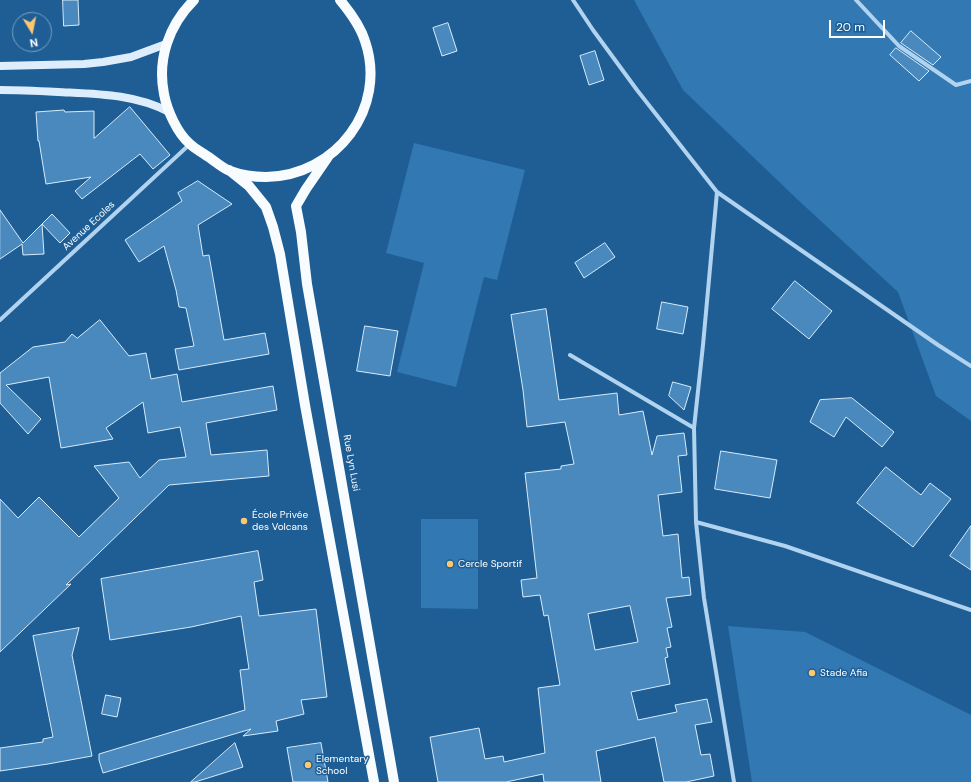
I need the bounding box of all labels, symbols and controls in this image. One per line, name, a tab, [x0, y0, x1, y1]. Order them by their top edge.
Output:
north arrow	[12, 12, 52, 52]
scale bar	[831, 12, 887, 38]
text: 20 m	[836, 19, 865, 35]
text: N	[29, 35, 39, 50]
street label: Avenue Ecoles	[60, 199, 118, 253]
street label: Rue Lyn Lusi	[340, 434, 362, 492]
place label: École Privée des Volcans	[252, 509, 308, 532]
marker: École Privée des Volcans	[239, 516, 249, 526]
place label: Cercle Sportif	[458, 558, 522, 570]
marker: Cercle Sportif	[445, 559, 455, 569]
place label: Stade Afia	[820, 667, 867, 679]
marker: Stade Afia	[807, 668, 817, 678]
place label: Elementary School	[316, 753, 369, 776]
marker: Elementary School	[303, 760, 313, 770]

